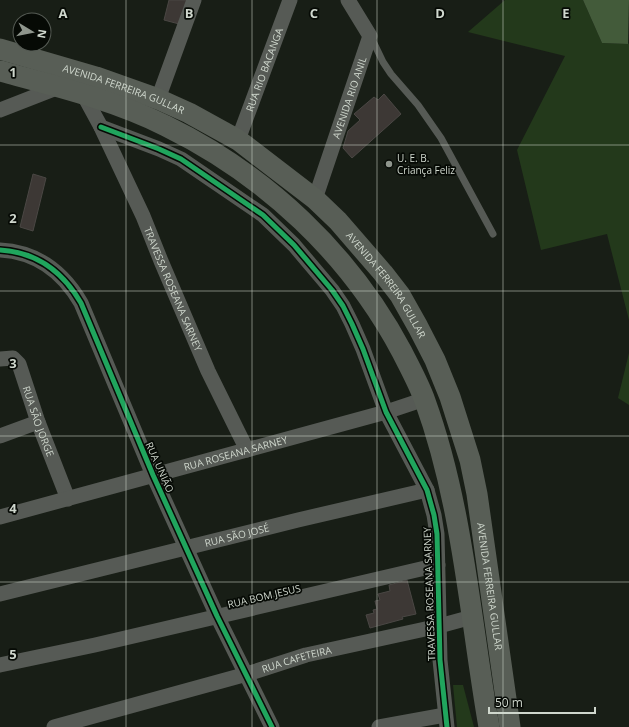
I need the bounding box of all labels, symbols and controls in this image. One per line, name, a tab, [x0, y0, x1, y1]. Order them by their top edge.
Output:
text: A	[59, 4, 68, 22]
text: B	[185, 4, 194, 22]
text: C	[310, 4, 318, 22]
text: D	[435, 4, 445, 22]
text: E	[562, 4, 570, 22]
north arrow	[12, 12, 52, 52]
street label: RUA RIO BACANGA	[242, 25, 286, 114]
text: N	[34, 28, 51, 40]
street label: AVENIDA RIO ANIL	[329, 55, 370, 140]
street label: AVENIDA FERREIRA GULLAR	[61, 61, 187, 117]
text: 1	[9, 63, 17, 81]
place label: U. E. B. Criança Feliz	[397, 151, 455, 177]
marker: U. E. B. Criança Feliz	[384, 159, 394, 169]
text: 2	[9, 209, 17, 227]
street label: TRAVESSA ROSEANA SARNEY	[141, 225, 206, 354]
street label: AVENIDA FERREIRA GULLAR	[343, 229, 429, 340]
text: 3	[9, 354, 17, 372]
street label: RUA SÃO JORGE	[20, 384, 58, 459]
street label: RUA ROSEANA SARNEY	[182, 432, 289, 474]
street label: RUA UNIÃO	[143, 439, 177, 495]
text: 4	[9, 499, 17, 517]
street label: RUA SÃO JOSÉ	[203, 520, 271, 550]
street label: AVENIDA FERREIRA GULLAR	[474, 522, 506, 651]
street label: TRAVESSA ROSEANA SARNEY	[420, 526, 438, 661]
street label: RUA BOM JESUS	[226, 581, 302, 611]
street label: RUA CAFETEIRA	[260, 642, 334, 676]
text: 5	[9, 645, 17, 663]
scale bar	[489, 689, 595, 715]
text: 50 m	[495, 694, 523, 711]

